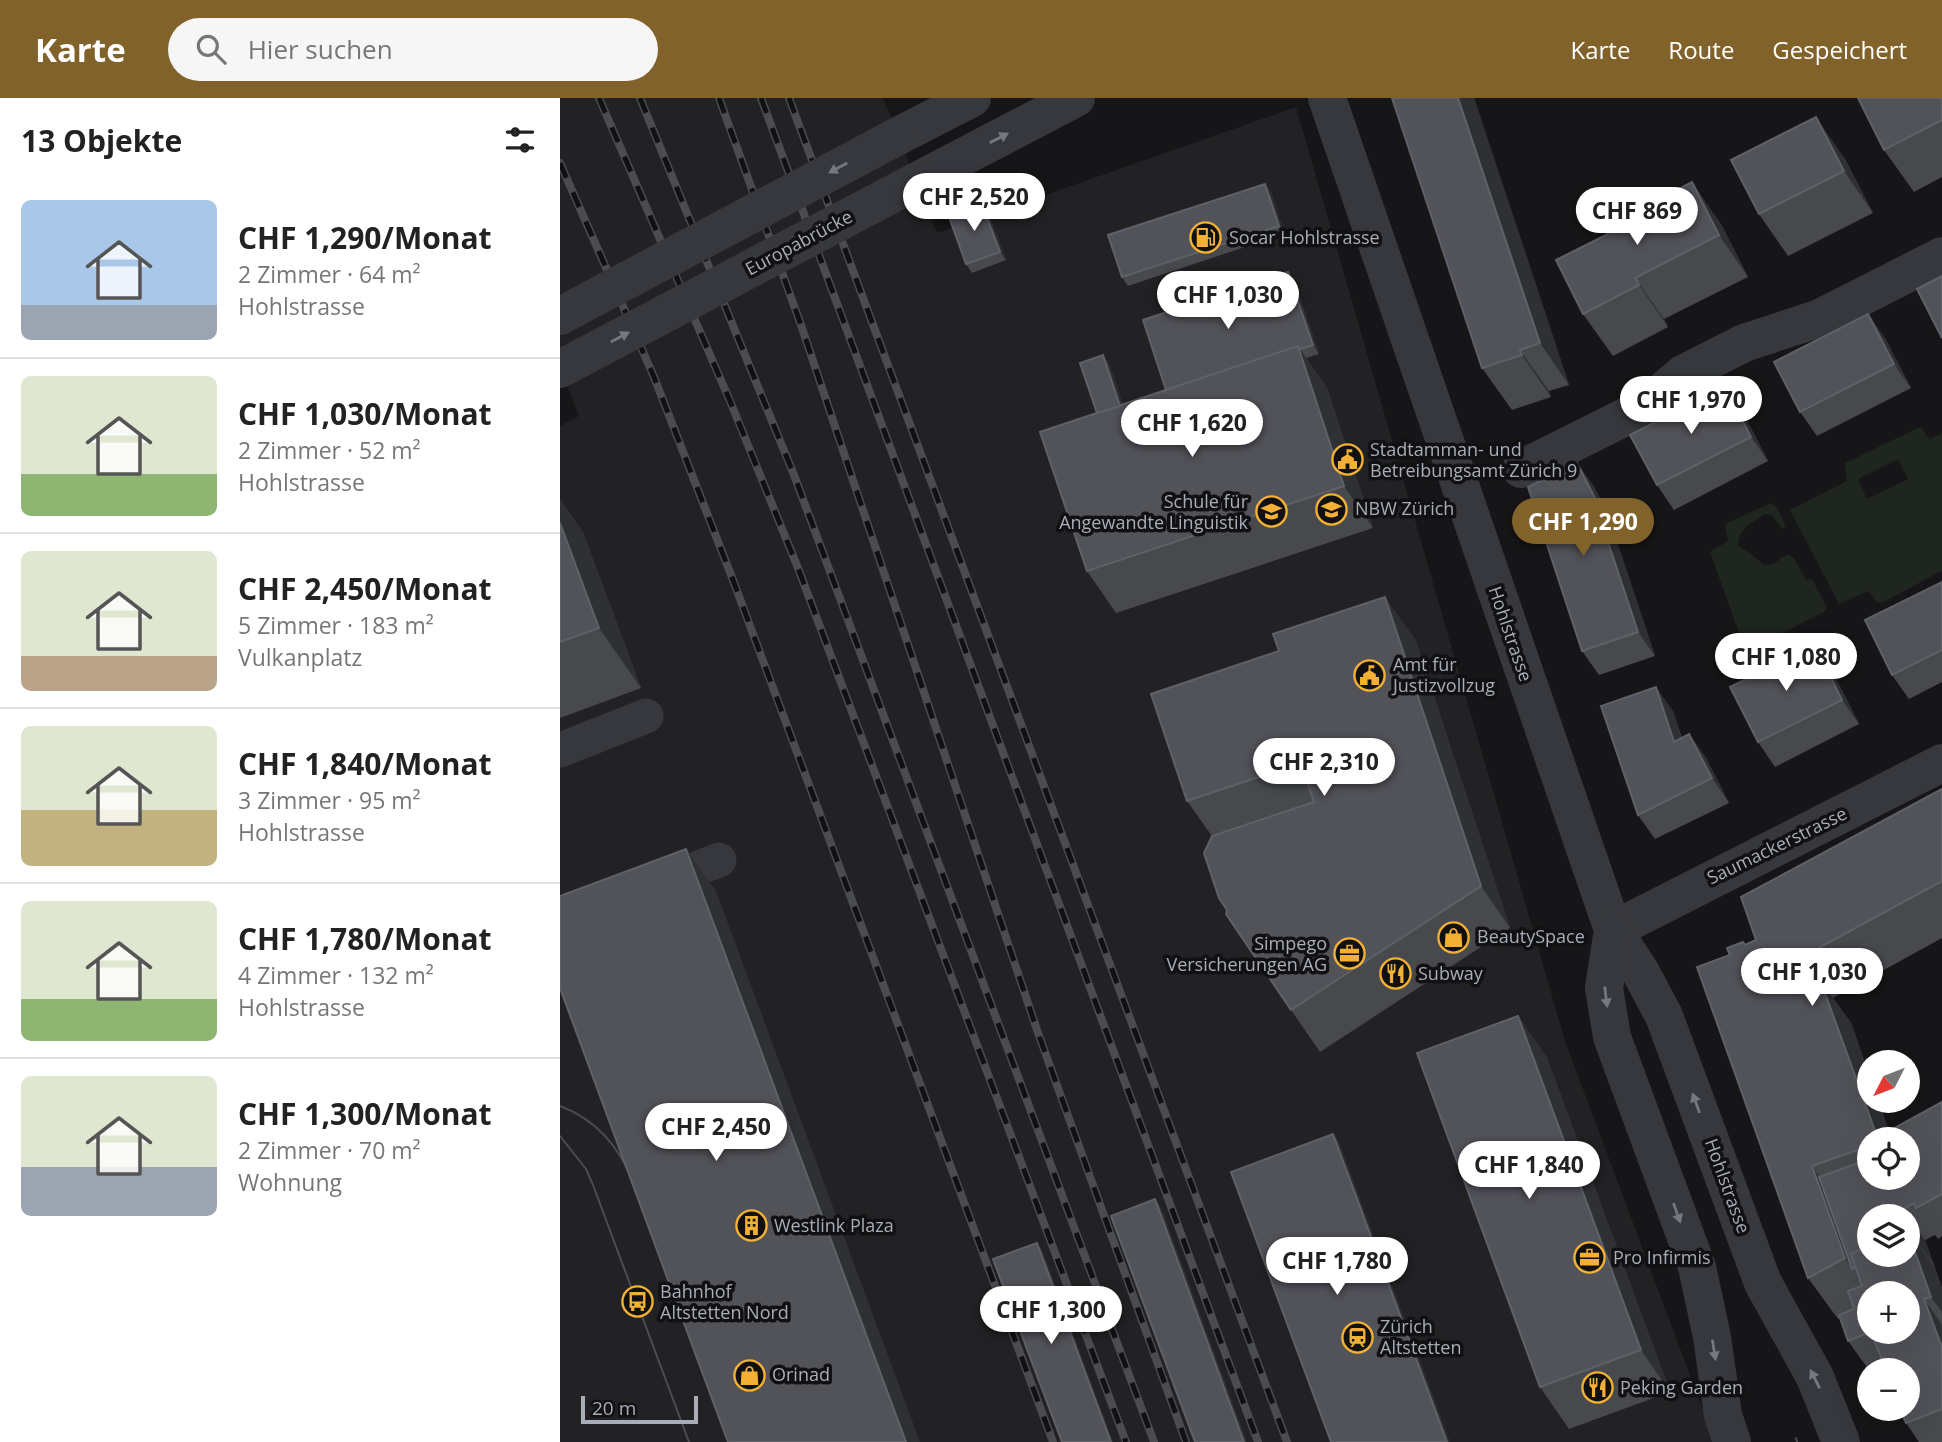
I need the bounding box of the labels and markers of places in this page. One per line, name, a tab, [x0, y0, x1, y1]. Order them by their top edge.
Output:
pin: CHF 2,520	[894, 174, 1054, 233]
pin: CHF 869	[1572, 188, 1702, 247]
fuel station icon: Socar Hohlstrasse	[1189, 221, 1223, 255]
place label: Socar Hohlstrasse	[1229, 225, 1380, 249]
pin: CHF 1,030	[1148, 272, 1308, 331]
pin: CHF 1,970	[1611, 376, 1771, 436]
pin: CHF 1,620	[1112, 400, 1272, 459]
place label: Stadtamman- und Betreibungsamt Zürich 9	[1370, 437, 1577, 482]
public building icon: Stadtamman- und Betreibungsamt Zürich 9	[1330, 443, 1364, 477]
place label: Schule für Angewandte Linguistik	[1059, 489, 1249, 534]
school or university icon: NBW Zürich	[1315, 492, 1349, 526]
school or university icon: Schule für Angewandte Linguistik	[1254, 495, 1288, 529]
place label: NBW Zürich	[1355, 496, 1454, 520]
pin: CHF 1,290	[1503, 498, 1663, 558]
pin: CHF 1,080	[1706, 634, 1866, 693]
place label: Amt für Justizvollzug	[1391, 652, 1495, 697]
public building icon: Amt für Justizvollzug	[1353, 658, 1387, 692]
pin: CHF 2,310	[1244, 738, 1404, 798]
shop icon: BeautySpace	[1437, 920, 1471, 954]
place label: BeautySpace	[1477, 924, 1585, 948]
place label: Simpego Versicherungen AG	[1166, 931, 1327, 976]
office icon: Simpego Versicherungen AG	[1333, 937, 1367, 971]
pin: CHF 1,030	[1732, 948, 1892, 1008]
restaurant icon: Subway	[1378, 957, 1412, 991]
place label: Subway	[1418, 961, 1484, 985]
pin: CHF 2,450	[636, 1104, 796, 1163]
pin: CHF 1,840	[1449, 1142, 1609, 1201]
building icon: Westlink Plaza	[734, 1209, 768, 1243]
place label: Westlink Plaza	[774, 1213, 894, 1237]
pin: CHF 1,780	[1257, 1238, 1417, 1297]
office icon: Pro Infirmis	[1573, 1241, 1607, 1275]
place label: Pro Infirmis	[1613, 1245, 1711, 1269]
place label: Bahnhof Altstetten Nord	[660, 1279, 789, 1324]
bus stop icon: Bahnhof Altstetten Nord	[620, 1285, 654, 1319]
pin: CHF 1,300	[971, 1286, 1131, 1346]
place label: Zürich Altstetten	[1380, 1314, 1461, 1359]
station icon: Zürich Altstetten	[1340, 1320, 1374, 1354]
shop icon: Orinad	[732, 1358, 766, 1392]
place label: Orinad	[772, 1362, 830, 1386]
restaurant icon: Peking Garden	[1580, 1371, 1614, 1405]
place label: Peking Garden	[1620, 1375, 1743, 1399]

